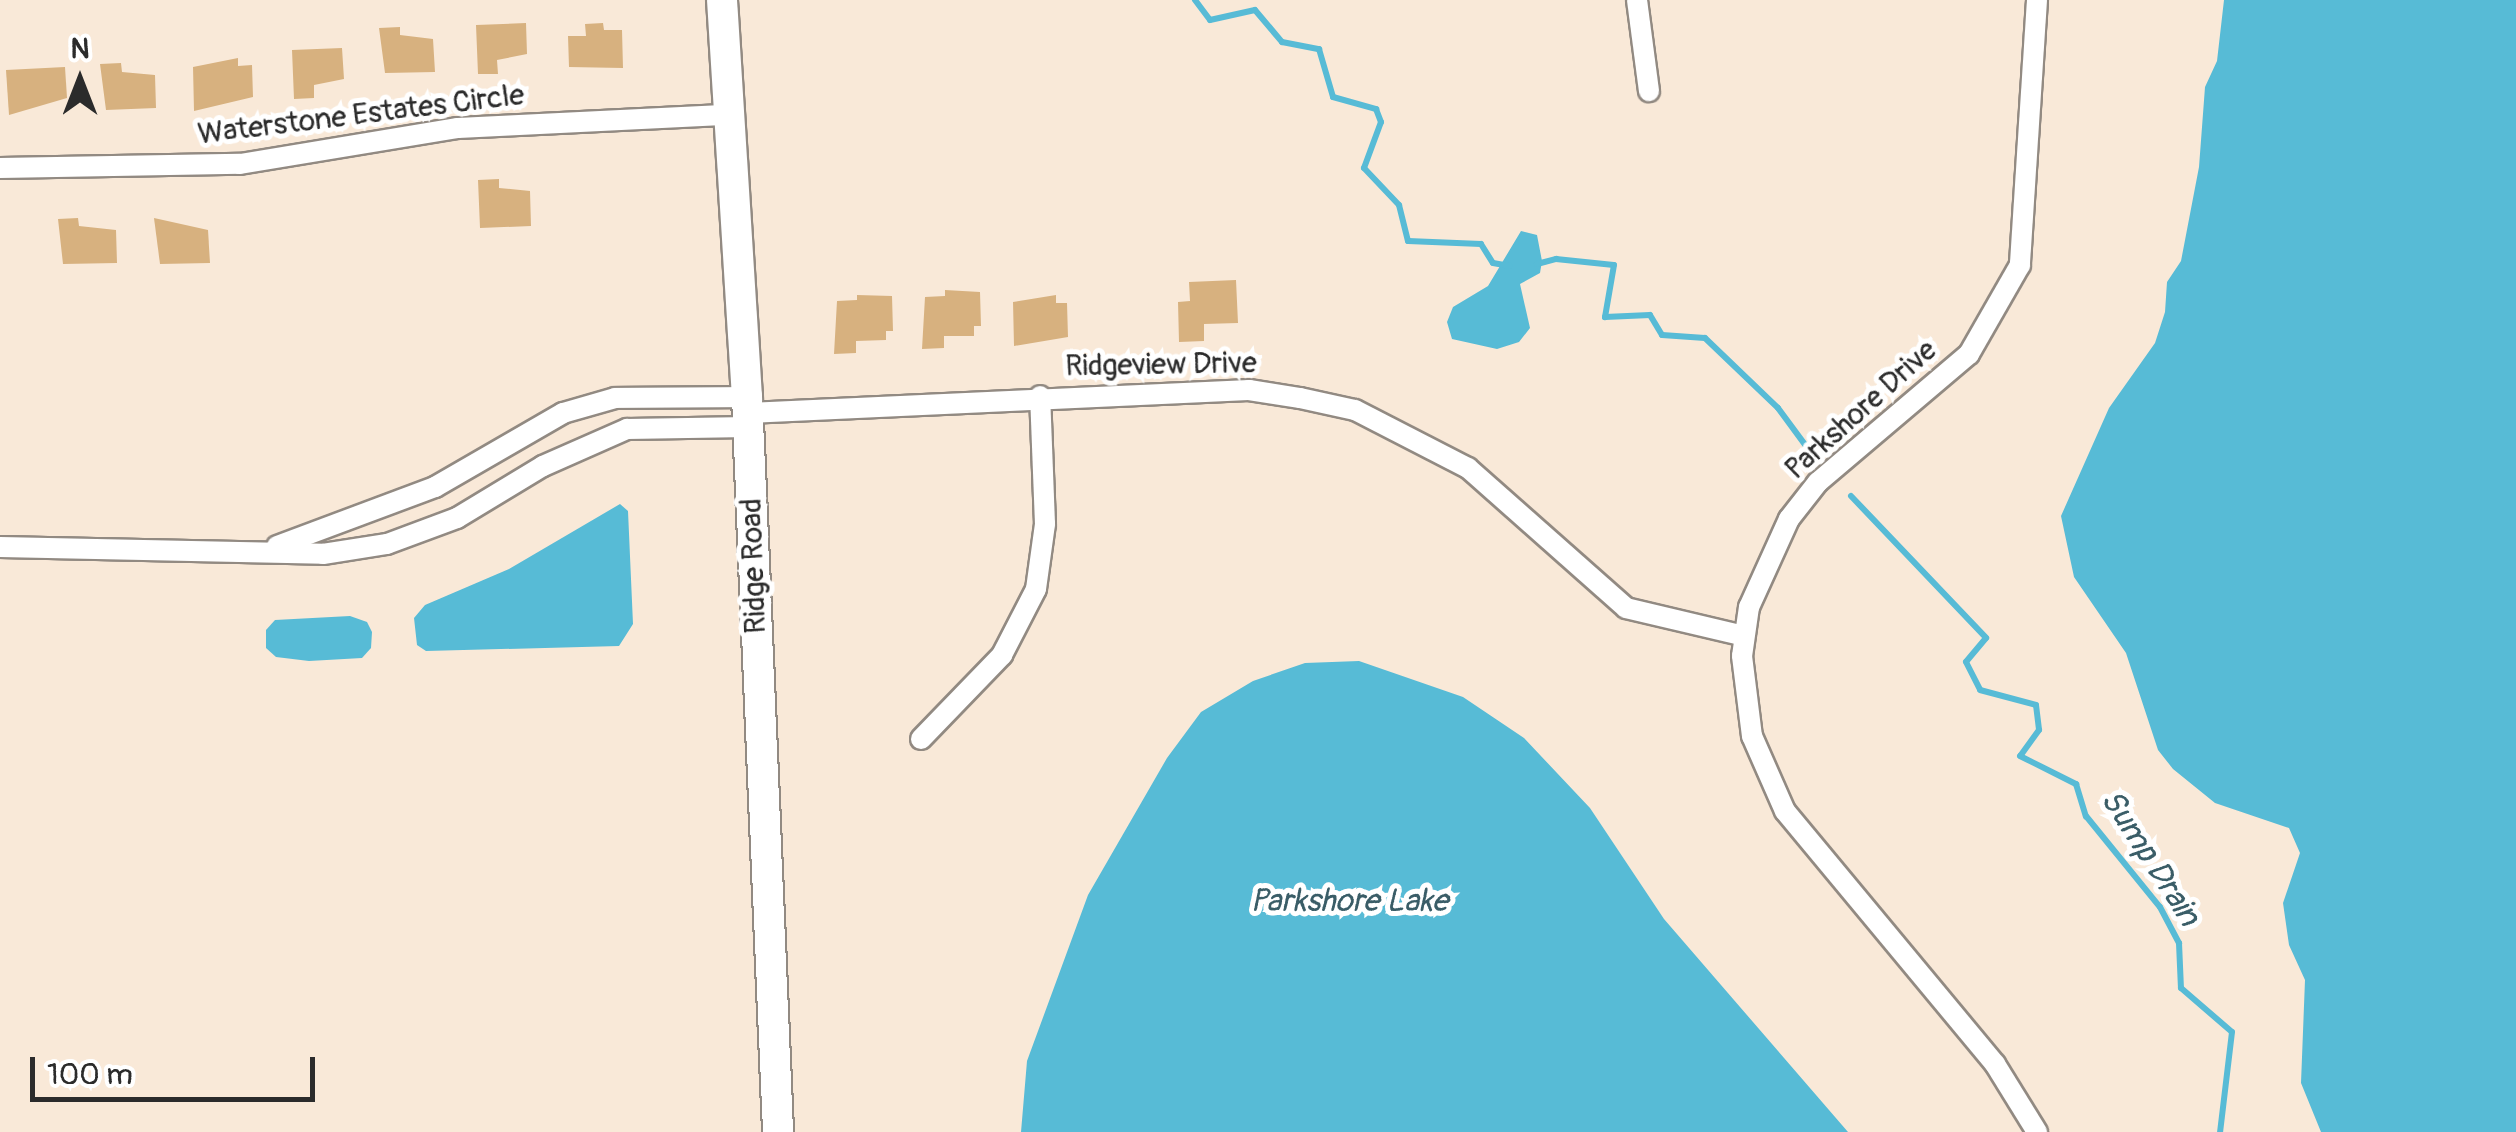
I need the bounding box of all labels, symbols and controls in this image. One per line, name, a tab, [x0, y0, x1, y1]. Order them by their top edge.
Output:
north arrow	[30, 30, 130, 130]
text: N	[71, 32, 89, 67]
street label: Waterstone Estates Circle	[196, 77, 526, 153]
street label: Parkshore Drive	[1778, 333, 1944, 487]
street label: Ridgeview Drive	[1065, 345, 1257, 385]
street label: Ridge Road	[734, 498, 774, 634]
water label: Sump Drain	[2092, 783, 2208, 933]
water label: Parkshore Lake	[1250, 882, 1448, 920]
scale bar	[35, 1037, 320, 1099]
text: 100 m	[47, 1056, 133, 1093]

